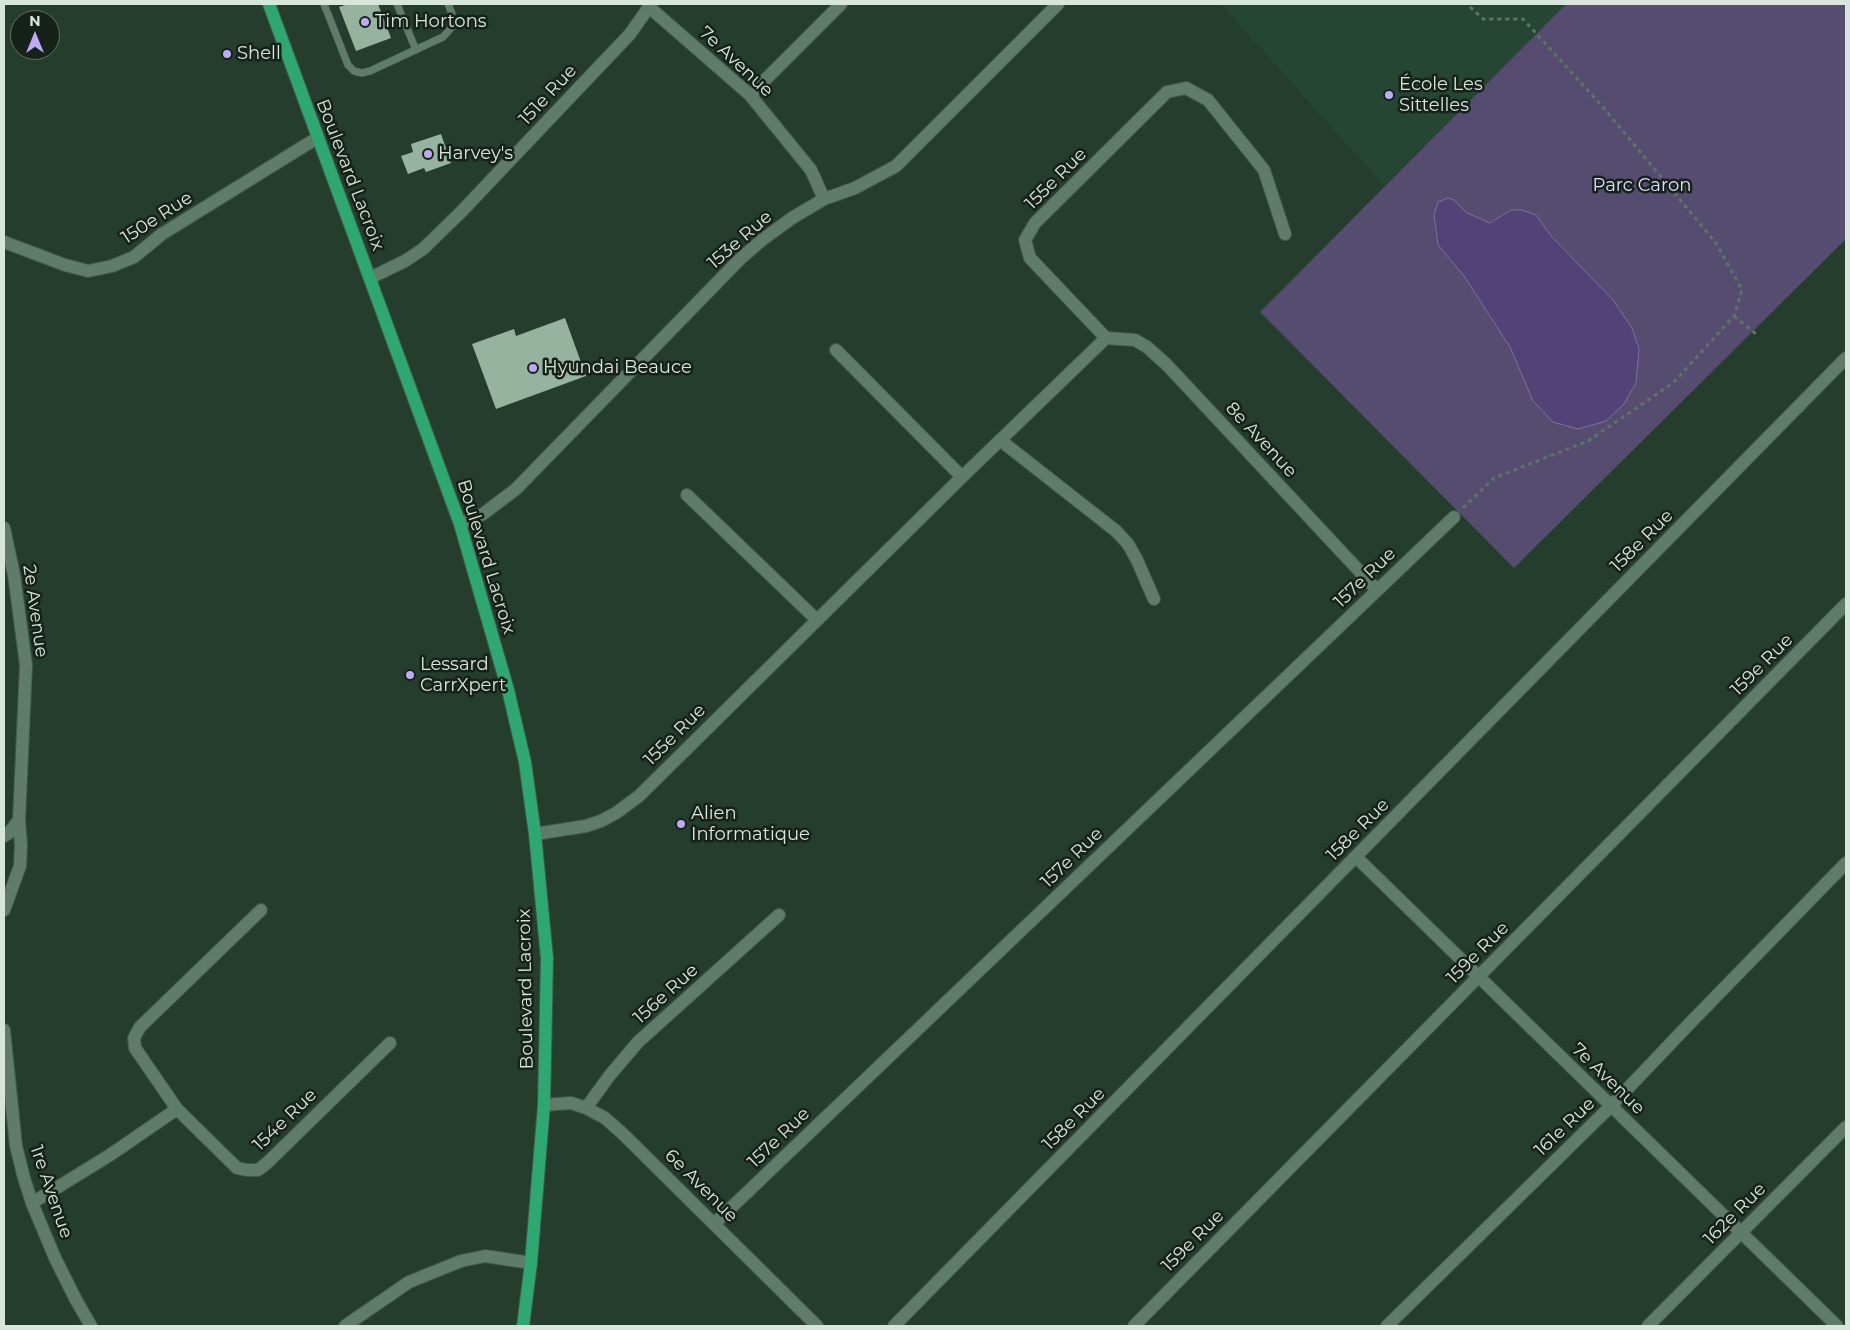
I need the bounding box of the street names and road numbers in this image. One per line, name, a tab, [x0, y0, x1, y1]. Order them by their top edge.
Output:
street label: 7e Avenue	[695, 22, 777, 102]
street label: 151e Rue	[515, 60, 581, 130]
street label: Boulevard Lacroix	[311, 96, 389, 254]
street label: 155e Rue	[1021, 144, 1091, 214]
street label: 150e Rue	[117, 187, 197, 249]
street label: 153e Rue	[703, 206, 777, 274]
street label: 8e Avenue	[1221, 398, 1301, 482]
street label: Boulevard Lacroix	[452, 477, 520, 637]
street label: 158e Rue	[1606, 505, 1678, 577]
street label: 157e Rue	[1330, 543, 1400, 613]
street label: 2e Avenue	[18, 563, 52, 659]
street label: 159e Rue	[1726, 629, 1798, 701]
street label: 155e Rue	[640, 700, 710, 770]
street label: 158e Rue	[1322, 794, 1394, 866]
street label: 157e Rue	[1037, 823, 1107, 893]
street label: Boulevard Lacroix	[514, 909, 538, 1069]
street label: 159e Rue	[1442, 917, 1514, 989]
street label: 156e Rue	[629, 959, 703, 1029]
street label: 7e Avenue	[1567, 1039, 1649, 1119]
street label: 158e Rue	[1038, 1083, 1110, 1155]
street label: 154e Rue	[249, 1084, 321, 1156]
street label: 161e Rue	[1530, 1093, 1600, 1161]
street label: 157e Rue	[744, 1103, 814, 1173]
street label: 1re Avenue	[25, 1143, 77, 1241]
street label: 6e Avenue	[660, 1145, 742, 1227]
street label: 162e Rue	[1699, 1178, 1771, 1250]
street label: 159e Rue	[1157, 1205, 1229, 1277]

